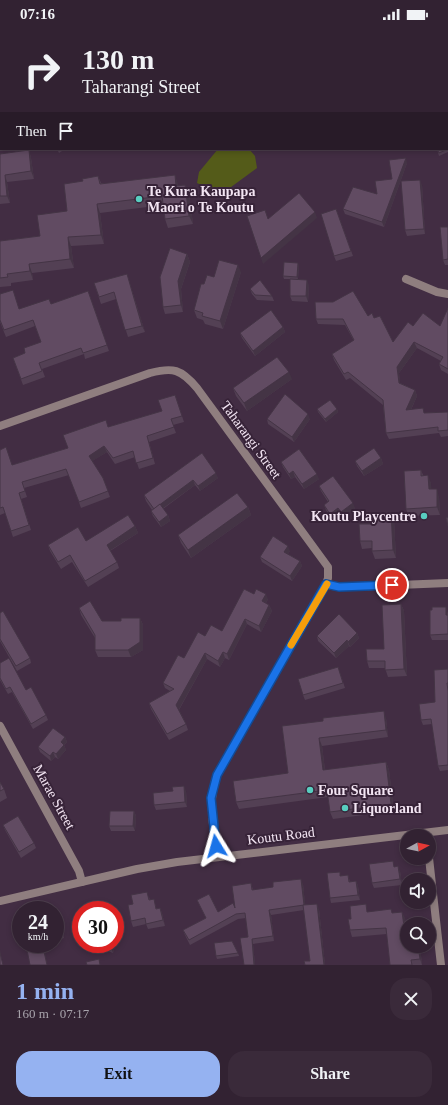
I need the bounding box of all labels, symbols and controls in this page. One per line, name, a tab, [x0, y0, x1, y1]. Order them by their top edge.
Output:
text: 07:16	[20, 6, 55, 22]
icon: right	[16, 44, 68, 96]
text: 130 m	[82, 44, 154, 75]
text: Taharangi Street	[82, 77, 200, 97]
icon: arrive	[55, 120, 77, 142]
text: Then	[16, 123, 47, 139]
place label: Te Kura Kaupapa Maori o Te Koutu	[147, 184, 255, 215]
marker: Te Kura Kaupapa Maori o Te Koutu	[134, 194, 144, 204]
street label: Taharangi Street	[218, 398, 284, 482]
place label: Koutu Playcentre	[311, 509, 416, 524]
marker: Koutu Playcentre	[419, 511, 429, 521]
pin	[375, 568, 409, 602]
icon: arrive	[381, 574, 403, 596]
street label: Marae Street	[30, 762, 78, 832]
place label: Four Square	[318, 783, 393, 798]
marker: Four Square	[305, 785, 315, 795]
place label: Liquorland	[353, 801, 422, 816]
marker: Liquorland	[340, 803, 350, 813]
street label: Koutu Road	[246, 824, 316, 848]
position arrow	[195, 825, 237, 867]
north arrow	[400, 829, 436, 865]
map controls	[400, 829, 436, 953]
button: sound	[400, 873, 436, 909]
speed limit sign: 30	[72, 901, 124, 953]
text: 24	[28, 911, 48, 933]
button: search	[400, 917, 436, 953]
text: km/h	[28, 931, 48, 942]
text: 1 min	[16, 978, 74, 1004]
button: close	[390, 978, 432, 1020]
text: 160 m · 07:17	[16, 1006, 89, 1021]
button: Exit	[16, 1051, 220, 1097]
button: Share	[228, 1051, 432, 1097]

